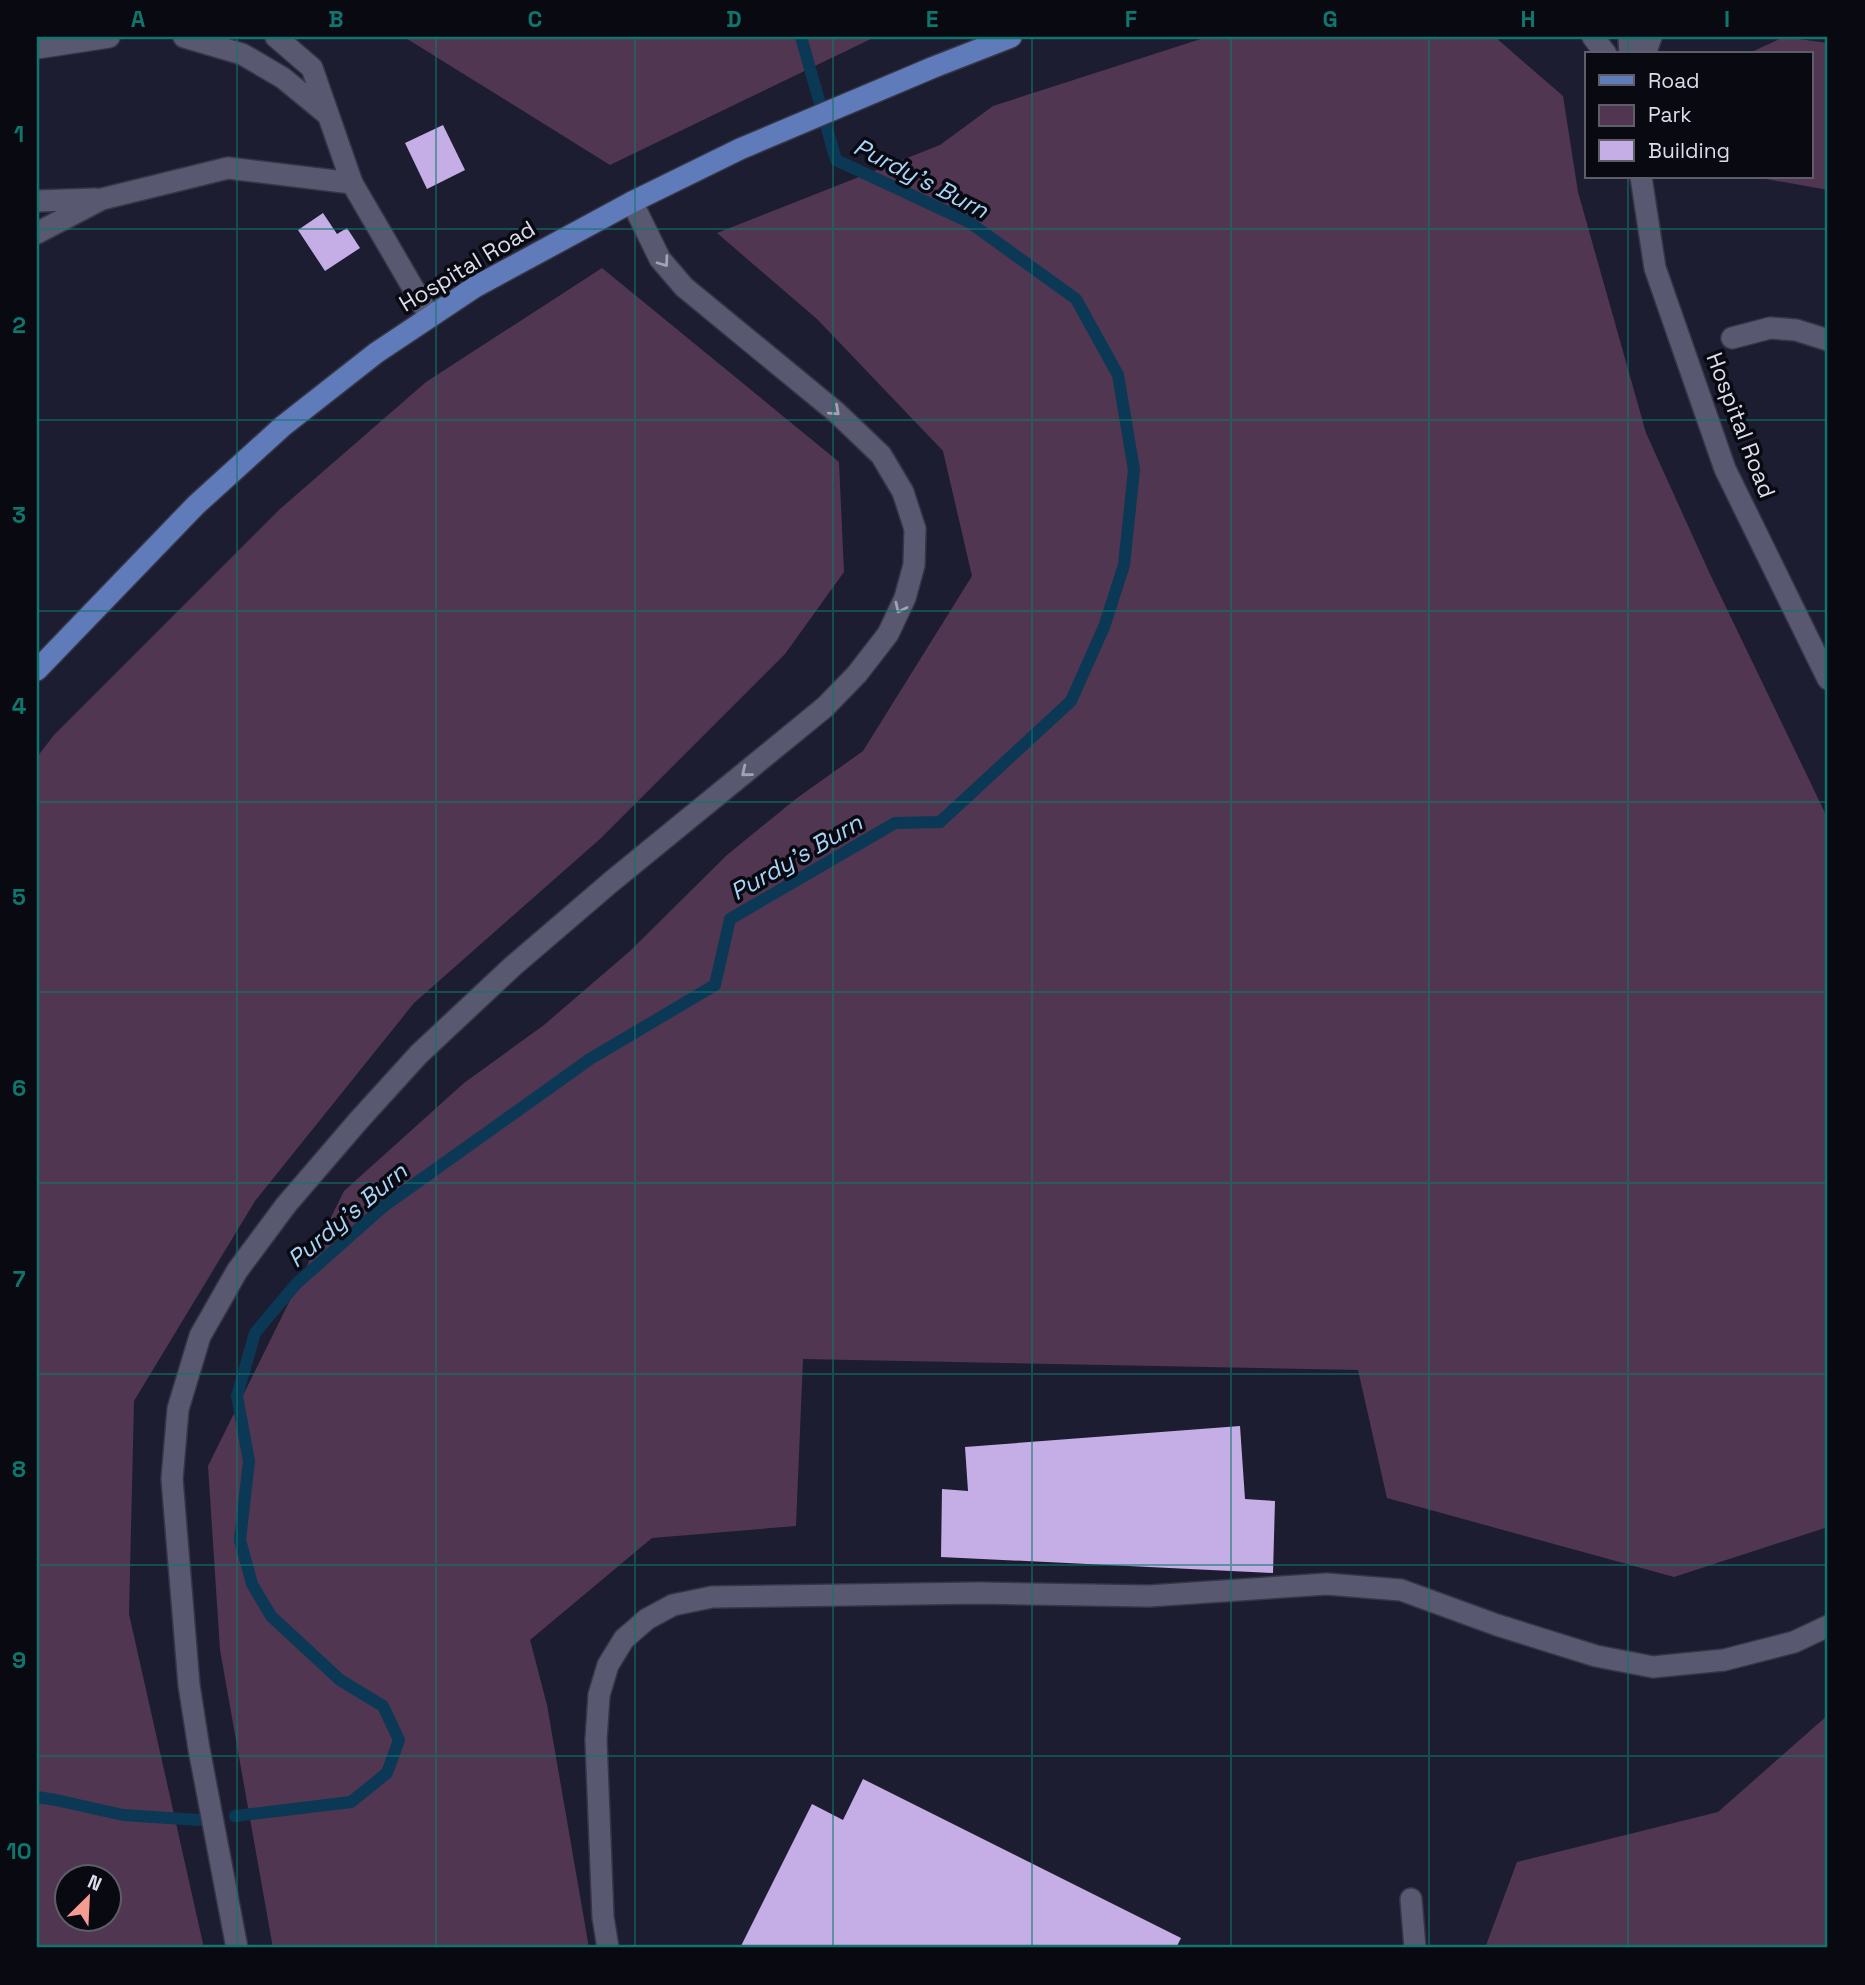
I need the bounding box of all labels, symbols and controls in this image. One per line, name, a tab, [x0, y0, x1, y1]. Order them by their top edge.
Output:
text: A	[131, 4, 146, 34]
text: B	[328, 4, 344, 34]
text: C	[528, 4, 542, 34]
text: D	[726, 4, 742, 34]
text: E	[926, 4, 938, 34]
text: F	[1125, 4, 1137, 34]
text: G	[1322, 4, 1338, 34]
text: H	[1520, 4, 1536, 34]
text: I	[1724, 4, 1730, 34]
legend	[1585, 52, 1812, 178]
text: Road	[1648, 67, 1700, 94]
text: Park	[1648, 101, 1692, 128]
text: 1	[14, 119, 24, 149]
water label: Purdy's Burn	[849, 131, 995, 226]
text: Building	[1648, 137, 1730, 164]
street label: Hospital Road	[393, 214, 541, 318]
one-way arrow	[656, 254, 668, 267]
text: 2	[12, 310, 26, 340]
street label: Hospital Road	[1699, 348, 1783, 502]
one-way arrow	[827, 403, 840, 415]
text: 3	[12, 500, 26, 530]
one-way arrow	[894, 601, 908, 613]
text: 4	[12, 691, 27, 721]
one-way arrow	[741, 764, 754, 776]
water label: Purdy's Burn	[725, 806, 868, 907]
text: 5	[12, 882, 26, 912]
text: 6	[12, 1073, 26, 1103]
water label: Purdy's Burn	[281, 1155, 414, 1274]
text: 7	[13, 1264, 26, 1294]
text: 8	[12, 1454, 26, 1484]
text: 9	[12, 1645, 26, 1675]
text: 10	[6, 1836, 32, 1866]
north arrow	[52, 1862, 122, 1932]
text: N	[84, 1869, 106, 1897]

